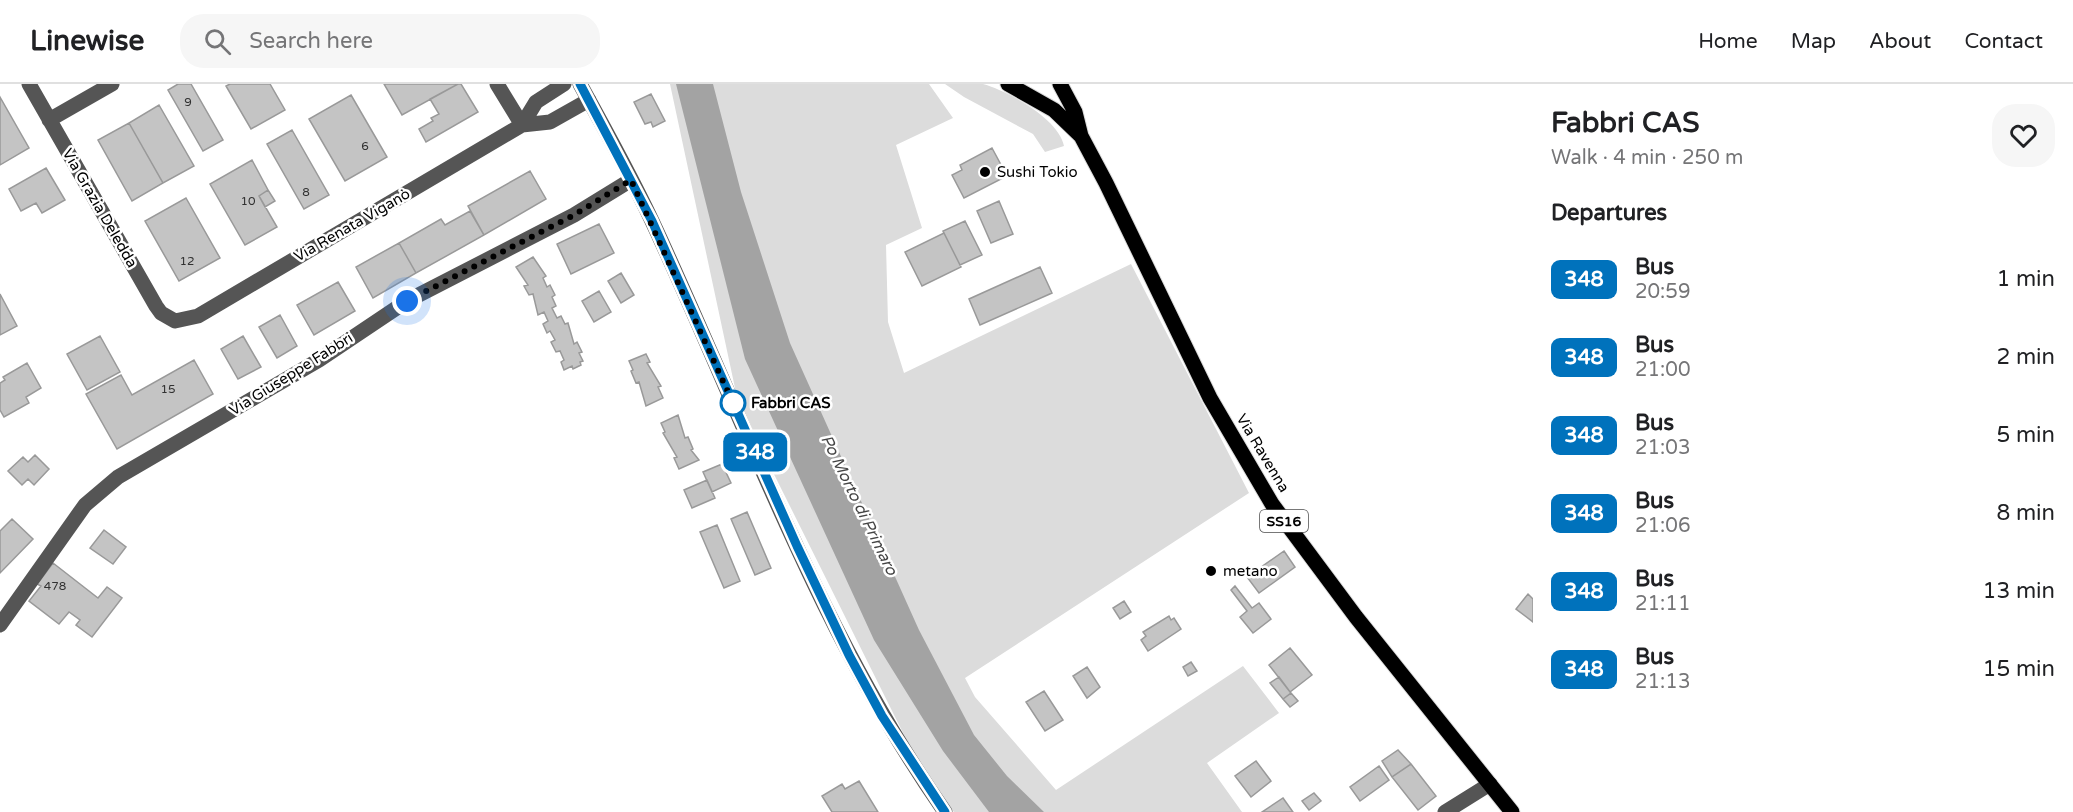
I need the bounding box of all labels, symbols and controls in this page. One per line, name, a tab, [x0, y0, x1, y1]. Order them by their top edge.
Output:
search box	[180, 14, 600, 68]
text: Linewise	[30, 24, 144, 58]
icon: search	[201, 25, 234, 58]
text: Search here	[249, 28, 373, 54]
text: Home	[1698, 29, 1758, 54]
text: Map	[1791, 29, 1836, 54]
text: About	[1869, 29, 1931, 54]
text: Contact	[1964, 29, 2043, 54]
house number: 9	[184, 95, 192, 109]
button: heart	[1992, 104, 2055, 167]
text: Fabbri CAS	[1551, 106, 1700, 140]
house number: 6	[361, 139, 369, 153]
street label: Via Grazia Deledda	[59, 145, 141, 271]
text: Walk · 4 min · 250 m	[1551, 146, 1743, 170]
place label: Sushi Tokio	[997, 163, 1078, 181]
marker: Sushi Tokio	[978, 165, 992, 179]
street label: Via Renata Viganò	[291, 184, 413, 266]
house number: 8	[302, 185, 310, 199]
house number: 10	[240, 194, 256, 208]
text: Departures	[1551, 200, 1667, 226]
house number: 12	[179, 254, 195, 268]
text: Bus	[1635, 254, 1674, 280]
text: 1 min	[1996, 266, 2055, 292]
text: 348	[1564, 267, 1604, 292]
text: 20:59	[1635, 280, 1690, 304]
your location	[392, 286, 422, 316]
street label: Via Giuseppe Fabbri	[226, 329, 356, 419]
text: Bus	[1635, 332, 1674, 358]
text: 2 min	[1996, 344, 2055, 370]
text: 348	[1564, 345, 1604, 370]
text: 21:00	[1635, 358, 1690, 382]
house number: 15	[160, 382, 176, 396]
marker: Fabbri CAS	[720, 390, 746, 416]
place label: Fabbri CAS	[751, 394, 831, 412]
text: Bus	[1635, 410, 1674, 436]
street label: Via Ravenna	[1233, 411, 1293, 495]
text: 5 min	[1996, 422, 2055, 448]
text: 348	[1564, 423, 1604, 448]
line badge: 348	[720, 432, 789, 472]
water label: Po Morto di Primaro	[816, 432, 902, 580]
text: 21:03	[1635, 436, 1690, 460]
text: 348	[735, 440, 775, 465]
text: Bus	[1635, 488, 1674, 514]
text: 8 min	[1996, 500, 2055, 526]
text: 348	[1564, 501, 1604, 526]
road number: SS16	[1260, 510, 1308, 532]
text: 21:06	[1635, 514, 1690, 538]
place label: metano	[1223, 562, 1278, 580]
marker: metano	[1204, 564, 1218, 578]
text: Bus	[1635, 566, 1674, 592]
text: 13 min	[1983, 578, 2055, 604]
house number: 478	[44, 579, 66, 593]
text: 348	[1564, 579, 1604, 604]
text: 21:11	[1635, 592, 1690, 616]
text: Bus	[1635, 644, 1674, 670]
text: 15 min	[1983, 656, 2055, 682]
text: 348	[1564, 657, 1604, 682]
text: 21:13	[1635, 670, 1690, 694]

